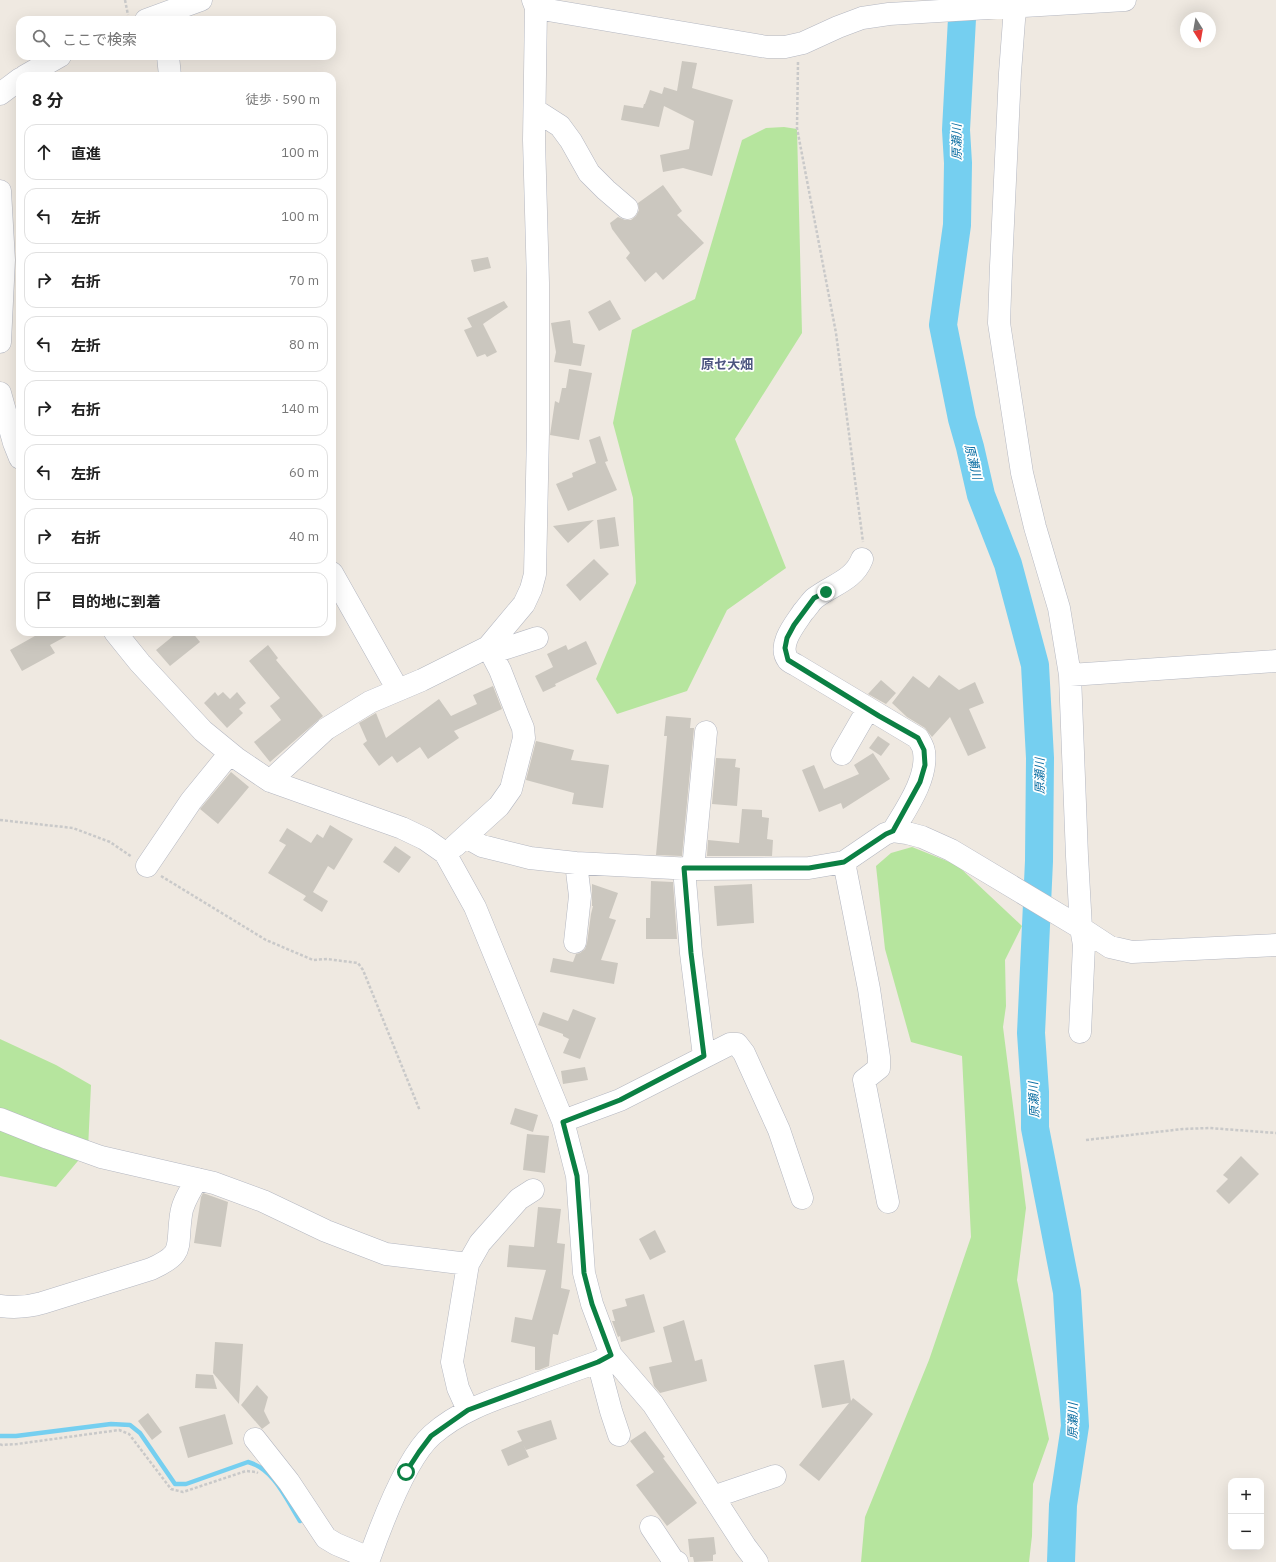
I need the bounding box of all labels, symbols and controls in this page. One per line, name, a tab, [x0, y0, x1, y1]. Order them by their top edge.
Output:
north arrow	[1180, 12, 1216, 48]
search box	[16, 16, 336, 60]
icon: search	[30, 27, 52, 49]
text: ここで検索	[62, 30, 137, 49]
text: 8 分	[32, 89, 63, 111]
text: 徒歩 · 590 m	[246, 91, 320, 108]
water label: 原瀬川	[949, 122, 964, 160]
icon: ahead	[33, 141, 55, 163]
text: 直進	[71, 144, 101, 163]
text: 100 m	[281, 144, 319, 161]
icon: left	[33, 205, 55, 227]
text: 左折	[71, 208, 101, 227]
text: 100 m	[281, 208, 319, 225]
icon: right	[33, 269, 55, 291]
text: 右折	[71, 272, 101, 291]
text: 70 m	[289, 272, 319, 289]
icon: left	[33, 333, 55, 355]
text: 左折	[71, 336, 101, 355]
text: 80 m	[289, 336, 319, 353]
district label: 原セ大畑	[701, 356, 753, 373]
icon: right	[33, 397, 55, 419]
text: 右折	[71, 400, 101, 419]
text: 140 m	[281, 400, 319, 417]
water label: 原瀬川	[962, 443, 986, 483]
icon: left	[33, 461, 55, 483]
text: 左折	[71, 464, 101, 483]
text: 60 m	[289, 464, 319, 481]
icon: right	[33, 525, 55, 547]
text: 右折	[71, 528, 101, 547]
text: 40 m	[289, 528, 319, 545]
route end	[817, 583, 835, 601]
icon: arrive	[33, 589, 55, 611]
text: 目的地に到着	[71, 592, 161, 611]
water label: 原瀬川	[1032, 756, 1047, 794]
water label: 原瀬川	[1025, 1080, 1042, 1118]
water label: 原瀬川	[1065, 1401, 1080, 1439]
route start	[397, 1463, 415, 1481]
map controls	[1228, 1478, 1264, 1550]
button: +	[1228, 1478, 1264, 1514]
button: −	[1228, 1514, 1264, 1550]

